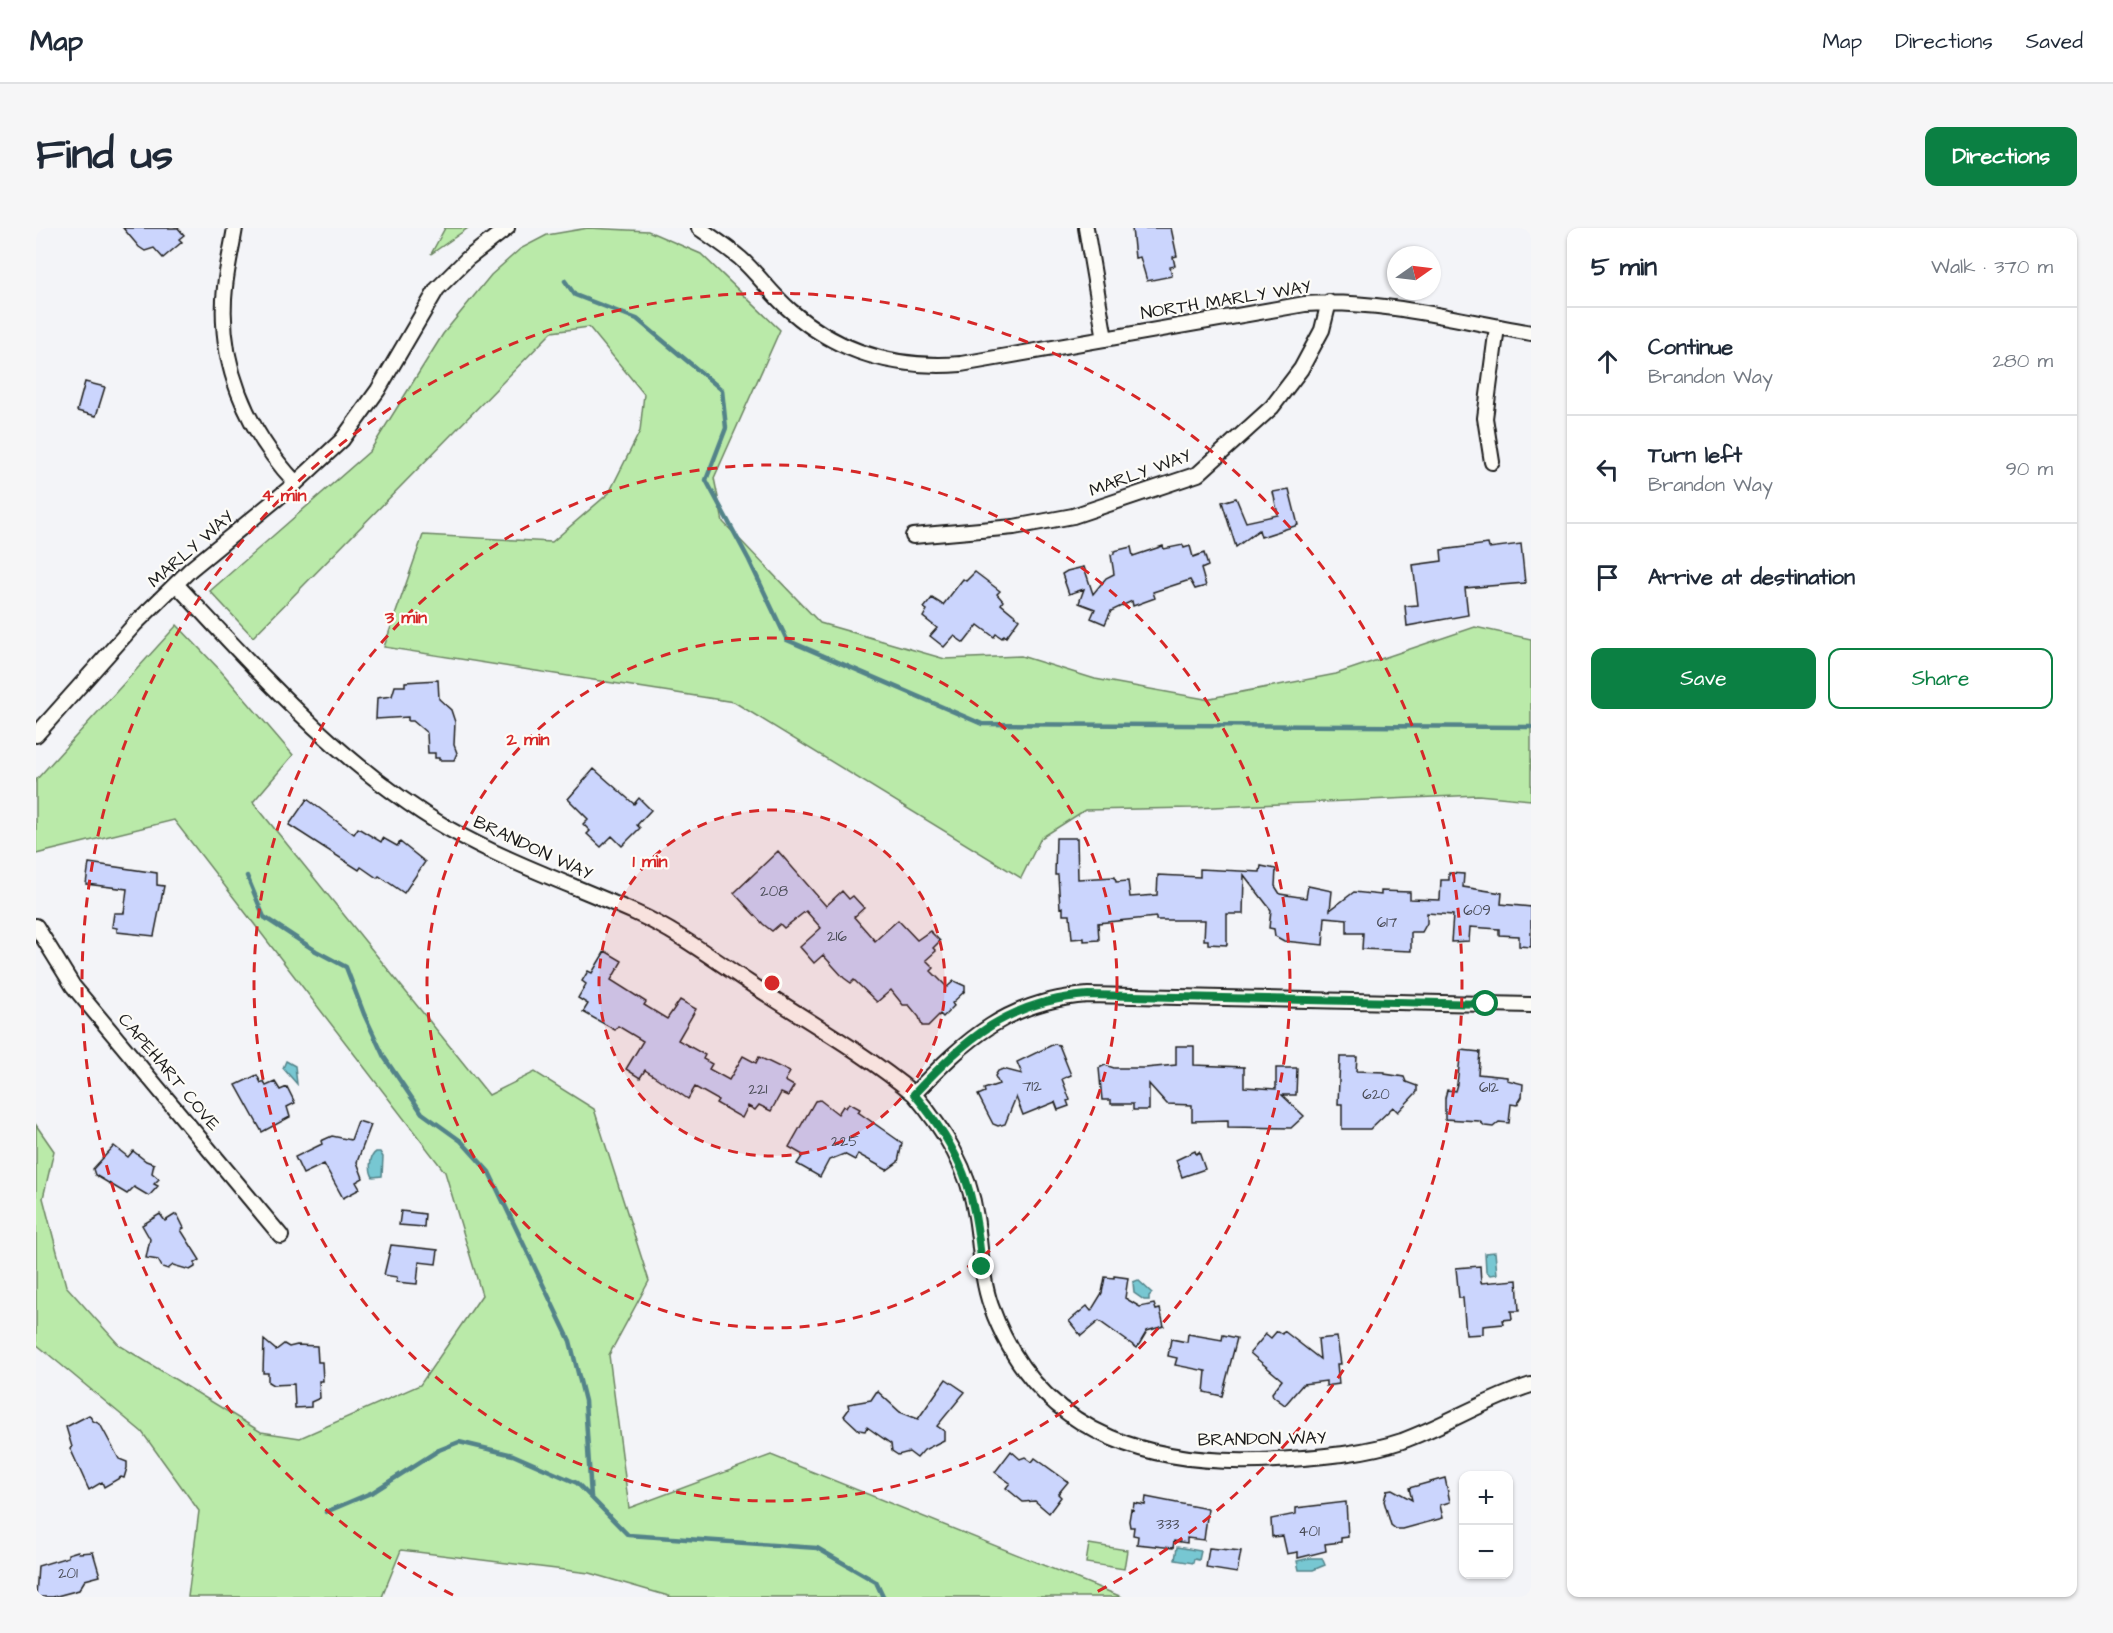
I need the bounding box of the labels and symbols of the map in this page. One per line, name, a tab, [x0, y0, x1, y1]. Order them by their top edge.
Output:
north arrow	[1387, 246, 1441, 300]
street label: NORTH MARLY WAY	[1139, 274, 1313, 326]
street label: MARLY WAY	[1086, 443, 1195, 503]
text: 4 min	[261, 483, 307, 508]
street label: MARLY WAY	[143, 504, 240, 593]
text: 3 min	[384, 605, 427, 630]
text: 2 min	[505, 727, 550, 752]
street label: BRANDON WAY	[469, 809, 597, 887]
text: 1 min	[632, 849, 668, 874]
house number: 208	[760, 881, 788, 902]
house number: 609	[1463, 900, 1491, 921]
house number: 617	[1377, 912, 1397, 933]
house number: 216	[827, 926, 848, 947]
centre of rings	[762, 973, 782, 993]
route start	[1472, 990, 1498, 1016]
street label: CAPEHART COVE	[112, 1008, 226, 1137]
house number: 712	[1022, 1076, 1042, 1097]
house number: 612	[1479, 1077, 1499, 1098]
house number: 221	[748, 1079, 768, 1100]
house number: 620	[1362, 1084, 1390, 1105]
house number: 225	[831, 1131, 859, 1152]
route end	[968, 1253, 994, 1279]
street label: BRANDON WAY	[1197, 1425, 1327, 1453]
house number: 333	[1157, 1514, 1180, 1535]
house number: 401	[1298, 1521, 1320, 1542]
house number: 201	[58, 1563, 78, 1584]

